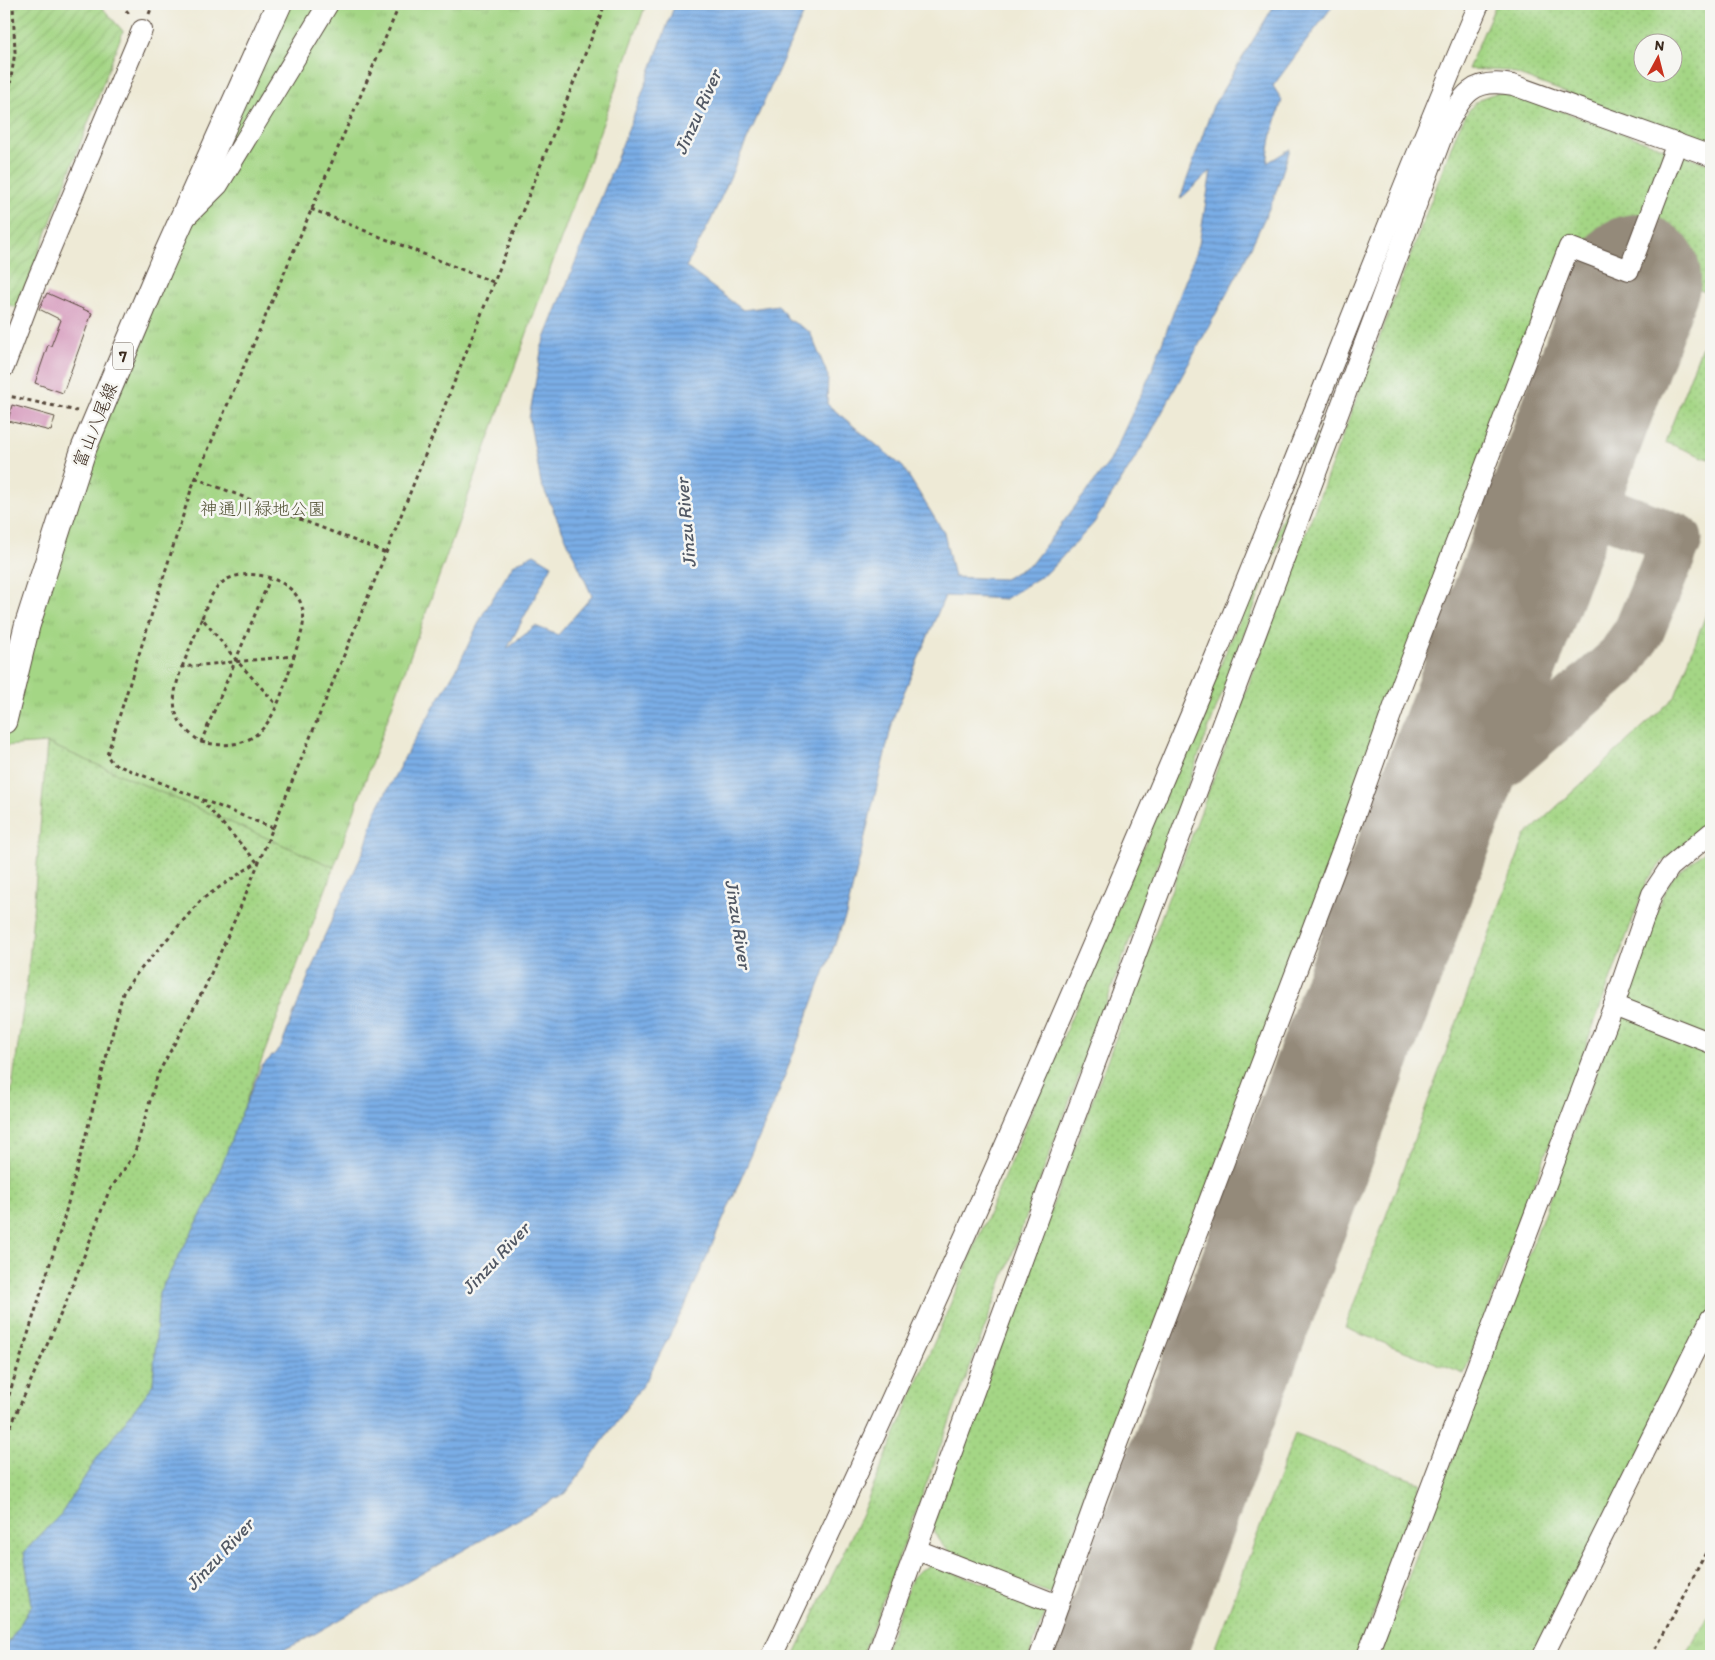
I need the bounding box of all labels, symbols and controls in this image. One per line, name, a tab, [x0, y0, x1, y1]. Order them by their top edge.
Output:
north arrow	[1632, 32, 1682, 82]
text: N	[1654, 37, 1665, 55]
water label: Jinzu River	[669, 64, 727, 158]
road number: 7	[113, 342, 133, 370]
street label: 富山八尾線	[68, 379, 122, 471]
water label: Jinzu River	[670, 475, 701, 569]
park label: 神通川緑地公園	[200, 498, 326, 520]
water label: Jinzu River	[720, 878, 757, 973]
water label: Jinzu River	[456, 1216, 536, 1299]
water label: Jinzu River	[180, 1512, 260, 1595]

